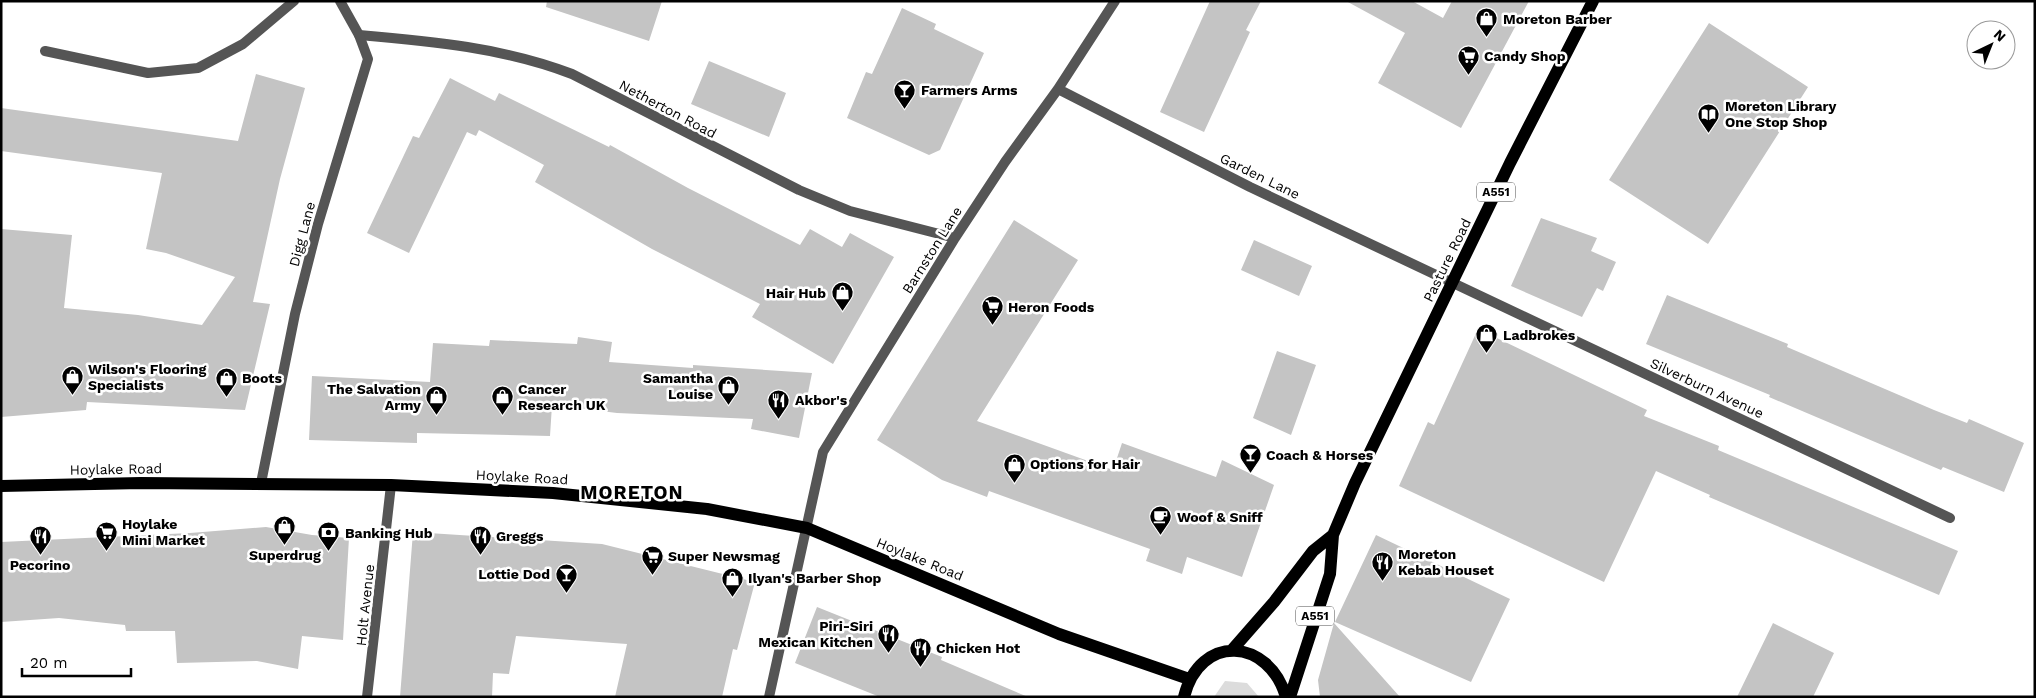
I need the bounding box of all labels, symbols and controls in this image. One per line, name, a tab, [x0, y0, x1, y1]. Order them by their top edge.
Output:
shop icon: Moreton Barber	[1475, 7, 1499, 38]
place label: Moreton Barber	[1503, 11, 1612, 27]
north arrow	[1966, 20, 2016, 70]
text: N	[1991, 26, 2009, 45]
supermarket icon: Candy Shop	[1456, 44, 1480, 75]
place label: Candy Shop	[1484, 48, 1566, 64]
street label: Netherton Road	[617, 77, 719, 141]
bar icon: Farmers Arms	[893, 78, 917, 109]
place label: Farmers Arms	[921, 82, 1018, 98]
place label: Moreton Library One Stop Shop	[1725, 98, 1837, 130]
library icon: Moreton Library One Stop Shop	[1697, 102, 1721, 133]
street label: Garden Lane	[1217, 150, 1303, 202]
road number: A551	[1477, 182, 1515, 202]
street label: Digg Lane	[286, 200, 318, 268]
street label: Barnston Lane	[899, 204, 965, 296]
street label: Pasture Road	[1420, 216, 1474, 304]
shop icon: Hair Hub	[830, 281, 854, 312]
place label: Hair Hub	[766, 285, 826, 301]
supermarket icon: Heron Foods	[980, 295, 1004, 326]
place label: Heron Foods	[1008, 299, 1095, 315]
shop icon: Ladbrokes	[1475, 323, 1499, 354]
place label: Ladbrokes	[1503, 327, 1576, 343]
street label: Silverburn Avenue	[1648, 355, 1766, 421]
place label: Wilson's Flooring Specialists	[88, 361, 207, 393]
shop icon: Wilson's Flooring Specialists	[60, 365, 84, 396]
shop icon: Boots	[214, 366, 238, 397]
place label: Boots	[242, 370, 282, 386]
place label: Samantha Louise	[643, 370, 714, 402]
shop icon: Samantha Louise	[717, 374, 741, 405]
place label: The Salvation Army	[327, 381, 421, 413]
place label: Cancer Research UK	[518, 381, 606, 413]
shop icon: The Salvation Army	[425, 385, 449, 416]
shop icon: Cancer Research UK	[490, 385, 514, 416]
restaurant icon: Akbor's	[767, 388, 791, 419]
place label: Akbor's	[795, 392, 848, 408]
bar icon: Coach & Horses	[1238, 443, 1262, 474]
place label: Coach & Horses	[1266, 447, 1374, 463]
shop icon: Options for Hair	[1002, 452, 1026, 483]
place label: Options for Hair	[1030, 456, 1140, 472]
street label: Hoylake Road	[70, 460, 162, 478]
street label: Hoylake Road	[475, 467, 569, 487]
district label: MORETON	[580, 481, 684, 504]
cafe icon: Woof & Sniff	[1149, 505, 1173, 536]
place label: Woof & Sniff	[1177, 509, 1263, 525]
shop icon: Superdrug	[273, 515, 297, 546]
place label: Hoylake Mini Market	[122, 516, 205, 548]
supermarket icon: Hoylake Mini Market	[94, 520, 118, 551]
bank icon: Banking Hub	[317, 521, 341, 552]
restaurant icon: Greggs	[468, 524, 492, 555]
restaurant icon: Pecorino	[28, 525, 52, 556]
place label: Banking Hub	[345, 525, 433, 541]
place label: Greggs	[496, 528, 544, 544]
street label: Hoylake Road	[874, 534, 966, 584]
supermarket icon: Super Newsmag	[640, 544, 664, 575]
place label: Moreton Kebab Houset	[1398, 546, 1494, 578]
place label: Superdrug	[249, 547, 321, 563]
place label: Super Newsmag	[668, 548, 780, 564]
restaurant icon: Moreton Kebab Houset	[1370, 550, 1394, 581]
place label: Pecorino	[10, 557, 70, 573]
bar icon: Lottie Dod	[554, 562, 578, 593]
street label: Holt Avenue	[353, 563, 377, 647]
place label: Lottie Dod	[478, 566, 550, 582]
shop icon: Ilyan's Barber Shop	[720, 566, 744, 597]
place label: Ilyan's Barber Shop	[748, 570, 882, 586]
road number: A551	[1296, 606, 1334, 626]
place label: Piri-Siri Mexican Kitchen	[758, 618, 873, 650]
restaurant icon: Piri-Siri Mexican Kitchen	[877, 622, 901, 653]
restaurant icon: Chicken Hot	[908, 636, 932, 667]
place label: Chicken Hot	[936, 640, 1020, 656]
scale bar	[22, 646, 131, 678]
text: 20 m	[30, 654, 68, 672]

